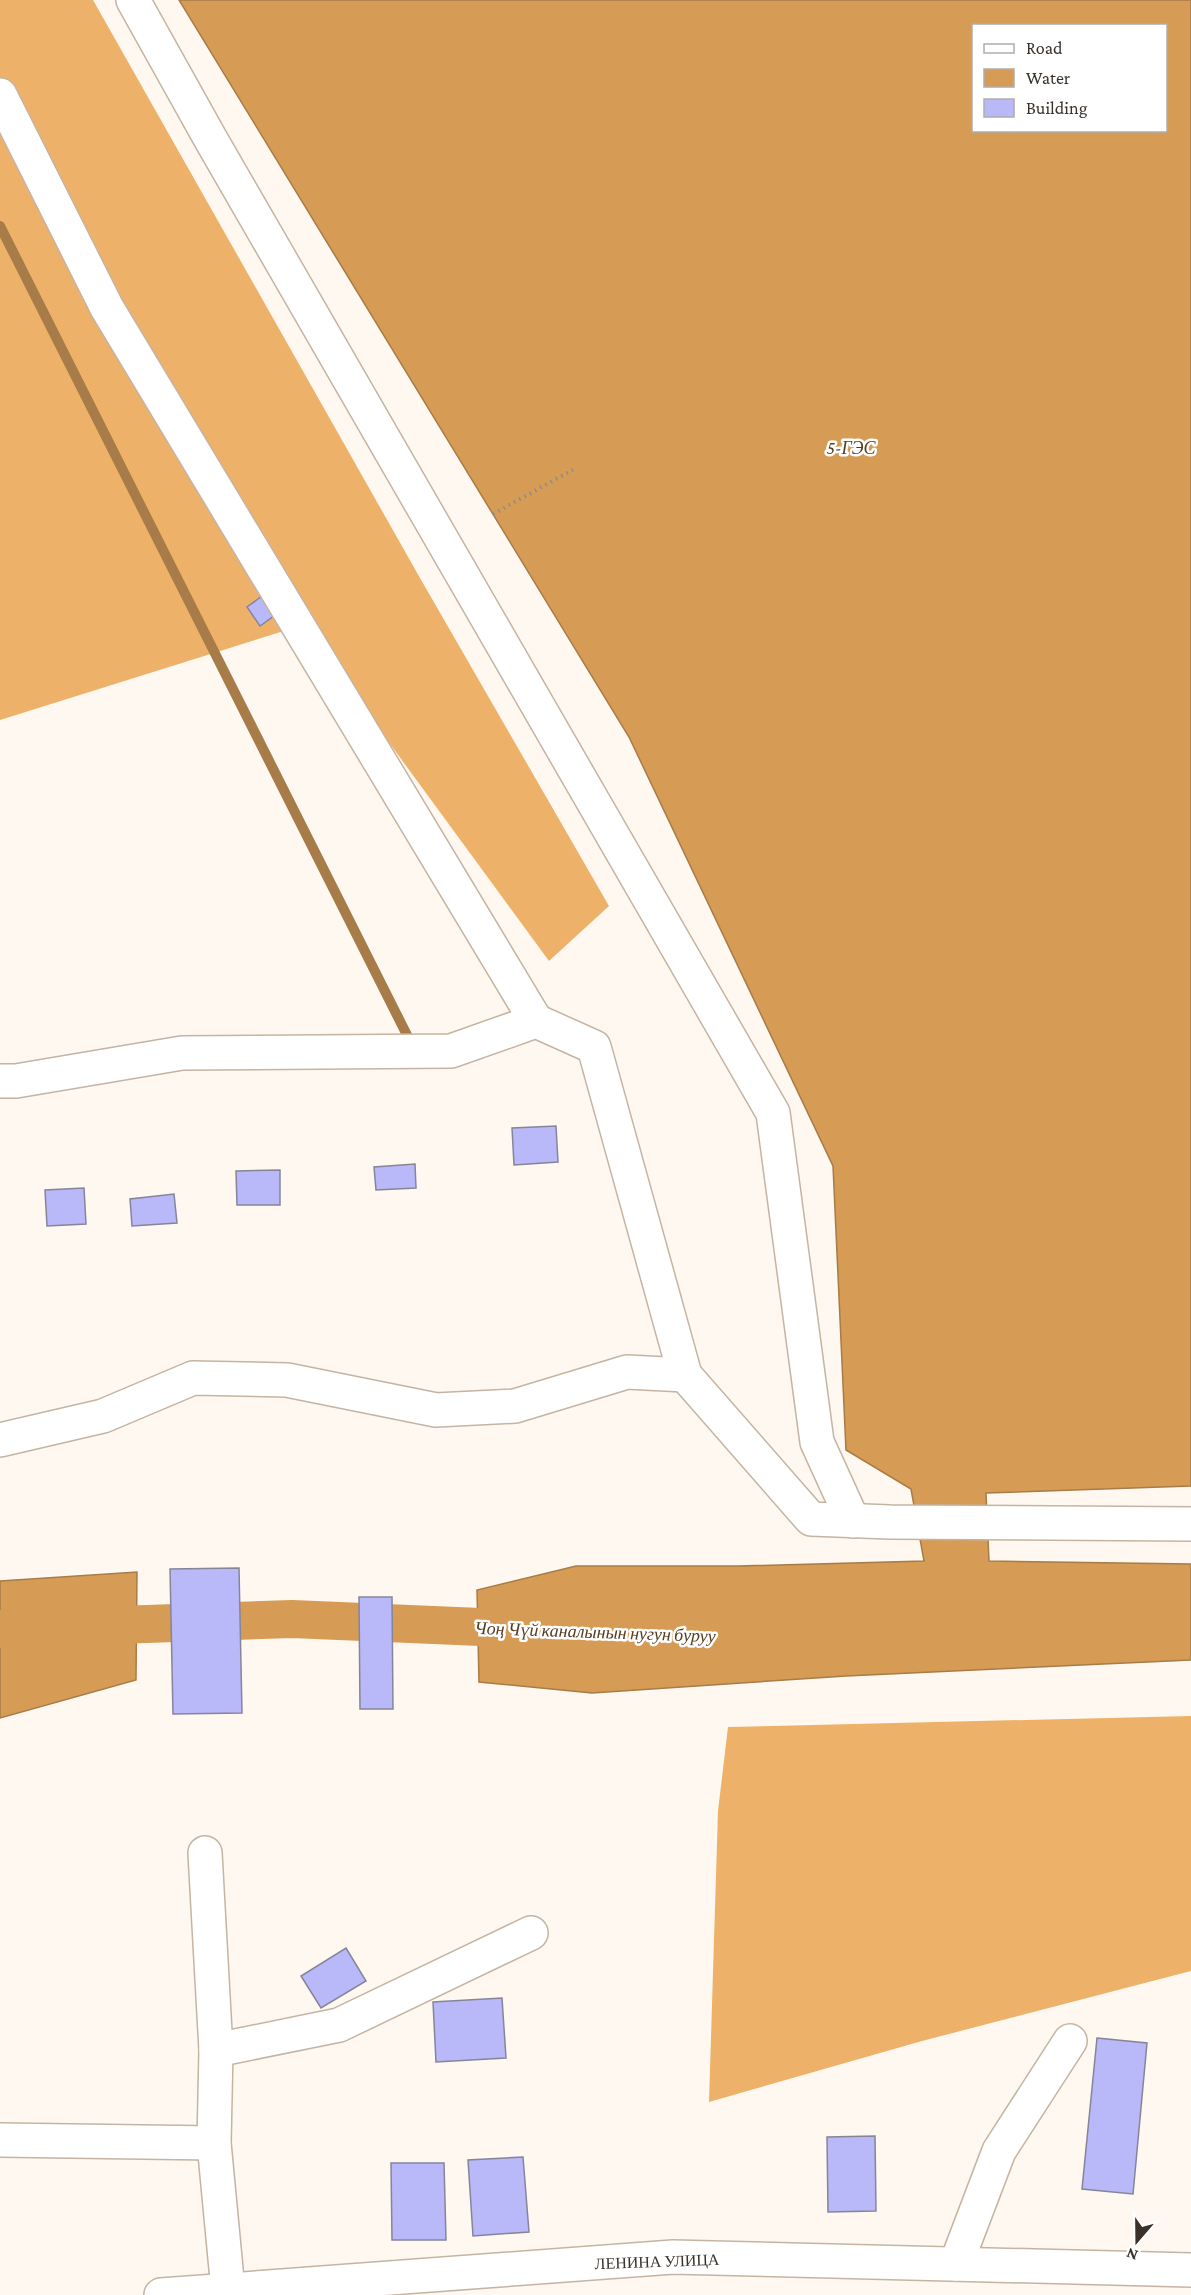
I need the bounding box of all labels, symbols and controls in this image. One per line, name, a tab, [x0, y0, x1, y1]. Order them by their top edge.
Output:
legend	[972, 24, 1167, 132]
text: Road	[1026, 38, 1063, 58]
text: Water	[1026, 68, 1071, 88]
text: Building	[1026, 98, 1088, 118]
water label: 5-ГЭС	[826, 438, 877, 458]
water label: Чоң Чүй каналынын нугун буруу	[474, 1618, 716, 1646]
north arrow	[1107, 2211, 1167, 2271]
text: N	[1124, 2245, 1140, 2264]
street label: ЛЕНИНА УЛИЦА	[594, 2251, 720, 2273]

